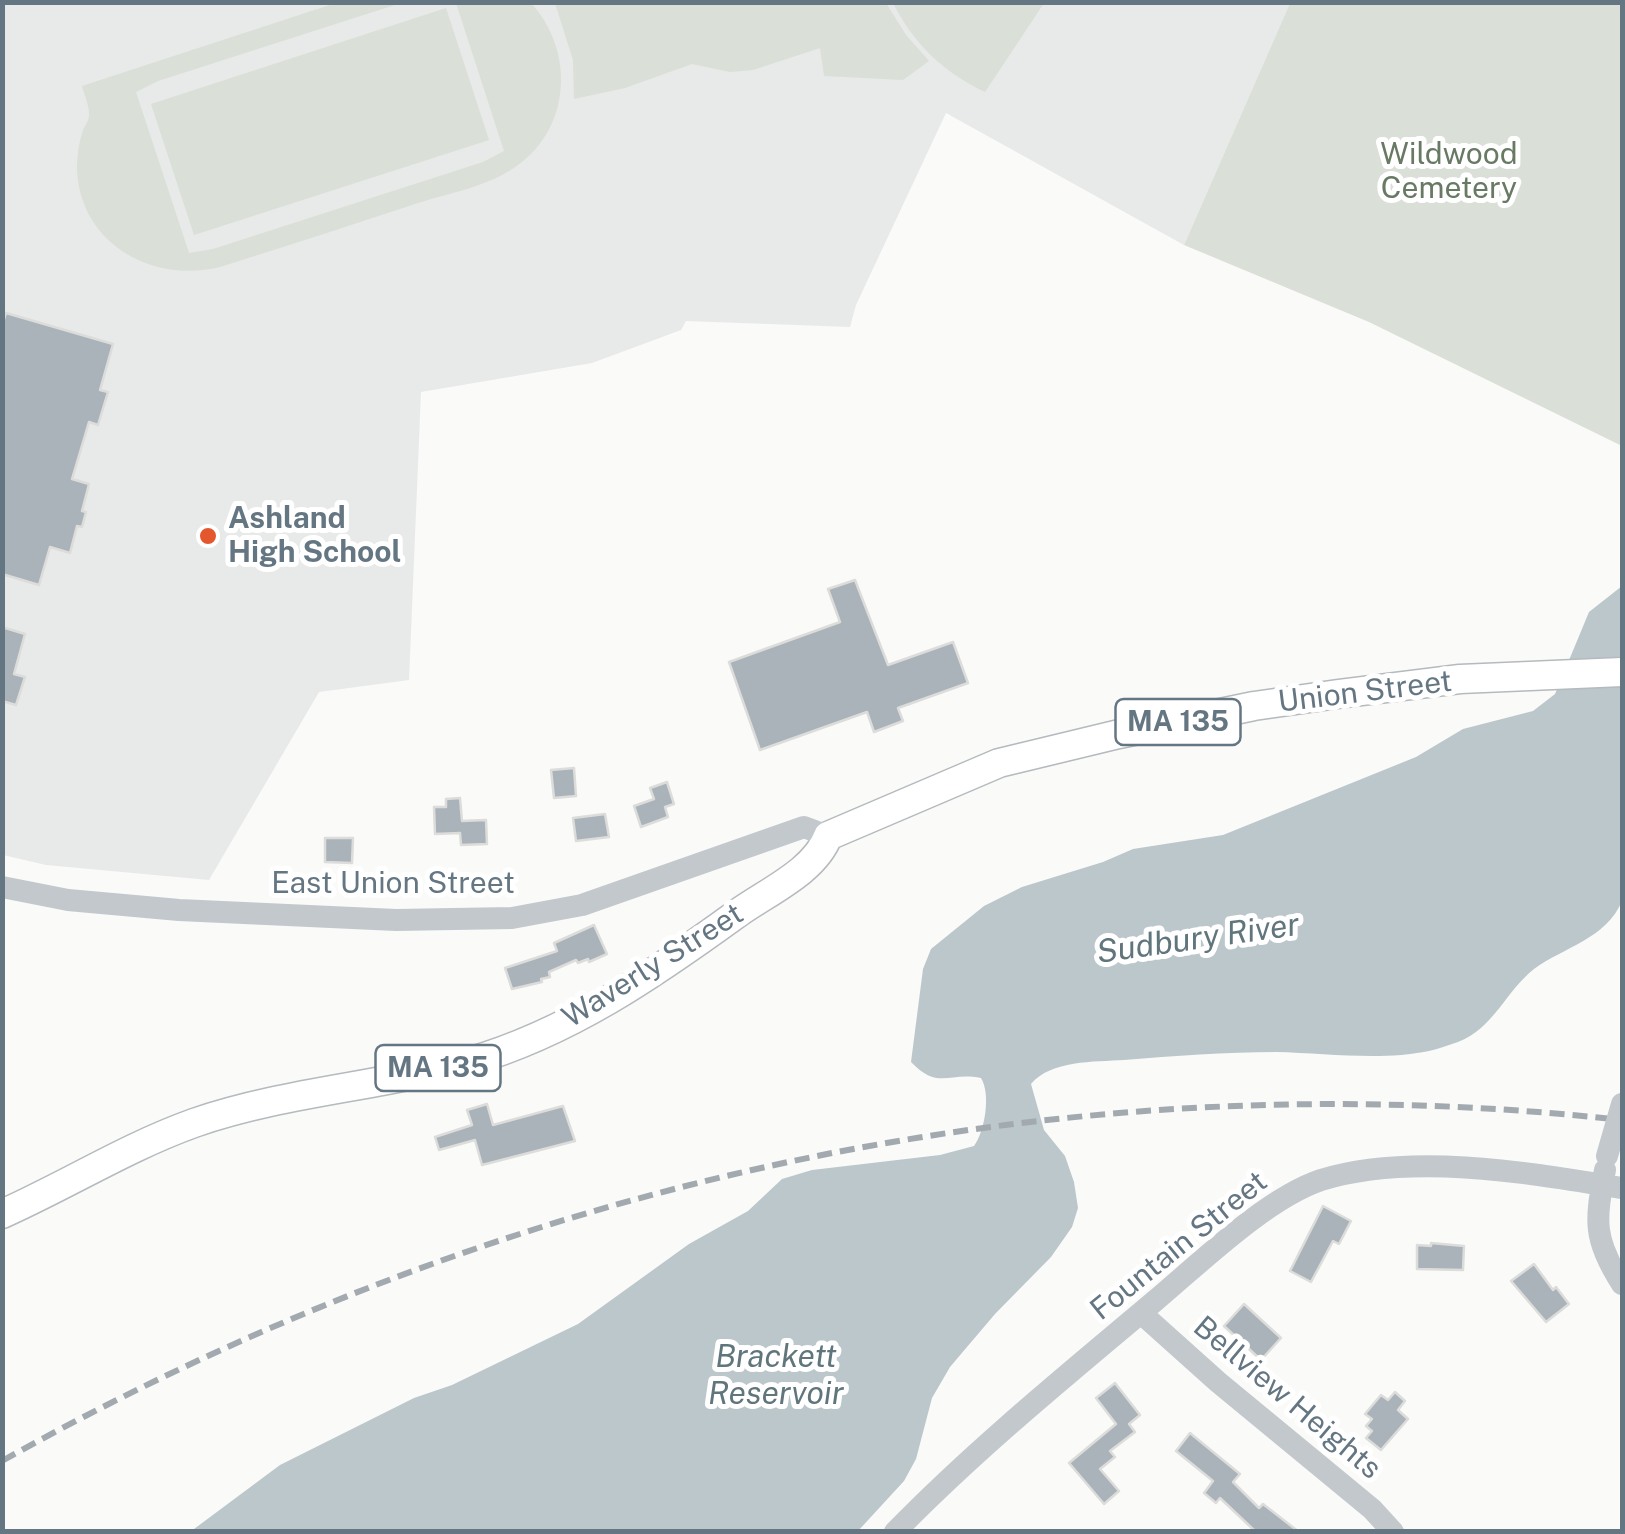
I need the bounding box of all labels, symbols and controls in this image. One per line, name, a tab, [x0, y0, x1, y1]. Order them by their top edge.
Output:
park label: Wildwood Cemetery	[1380, 137, 1518, 208]
place label: Ashland High School	[228, 501, 401, 572]
marker: Ashland High School	[197, 525, 219, 547]
street label: Union Street	[1276, 663, 1454, 721]
road number: MA 135	[1116, 699, 1240, 745]
street label: East Union Street	[271, 866, 515, 902]
street label: Waverly Street	[556, 896, 750, 1036]
water label: Sudbury River	[1094, 906, 1302, 972]
road number: MA 135	[376, 1045, 500, 1091]
street label: Fountain Street	[1084, 1164, 1274, 1328]
street label: Bellview Heights	[1186, 1309, 1388, 1487]
water label: Brackett Reservoir	[708, 1338, 844, 1413]

